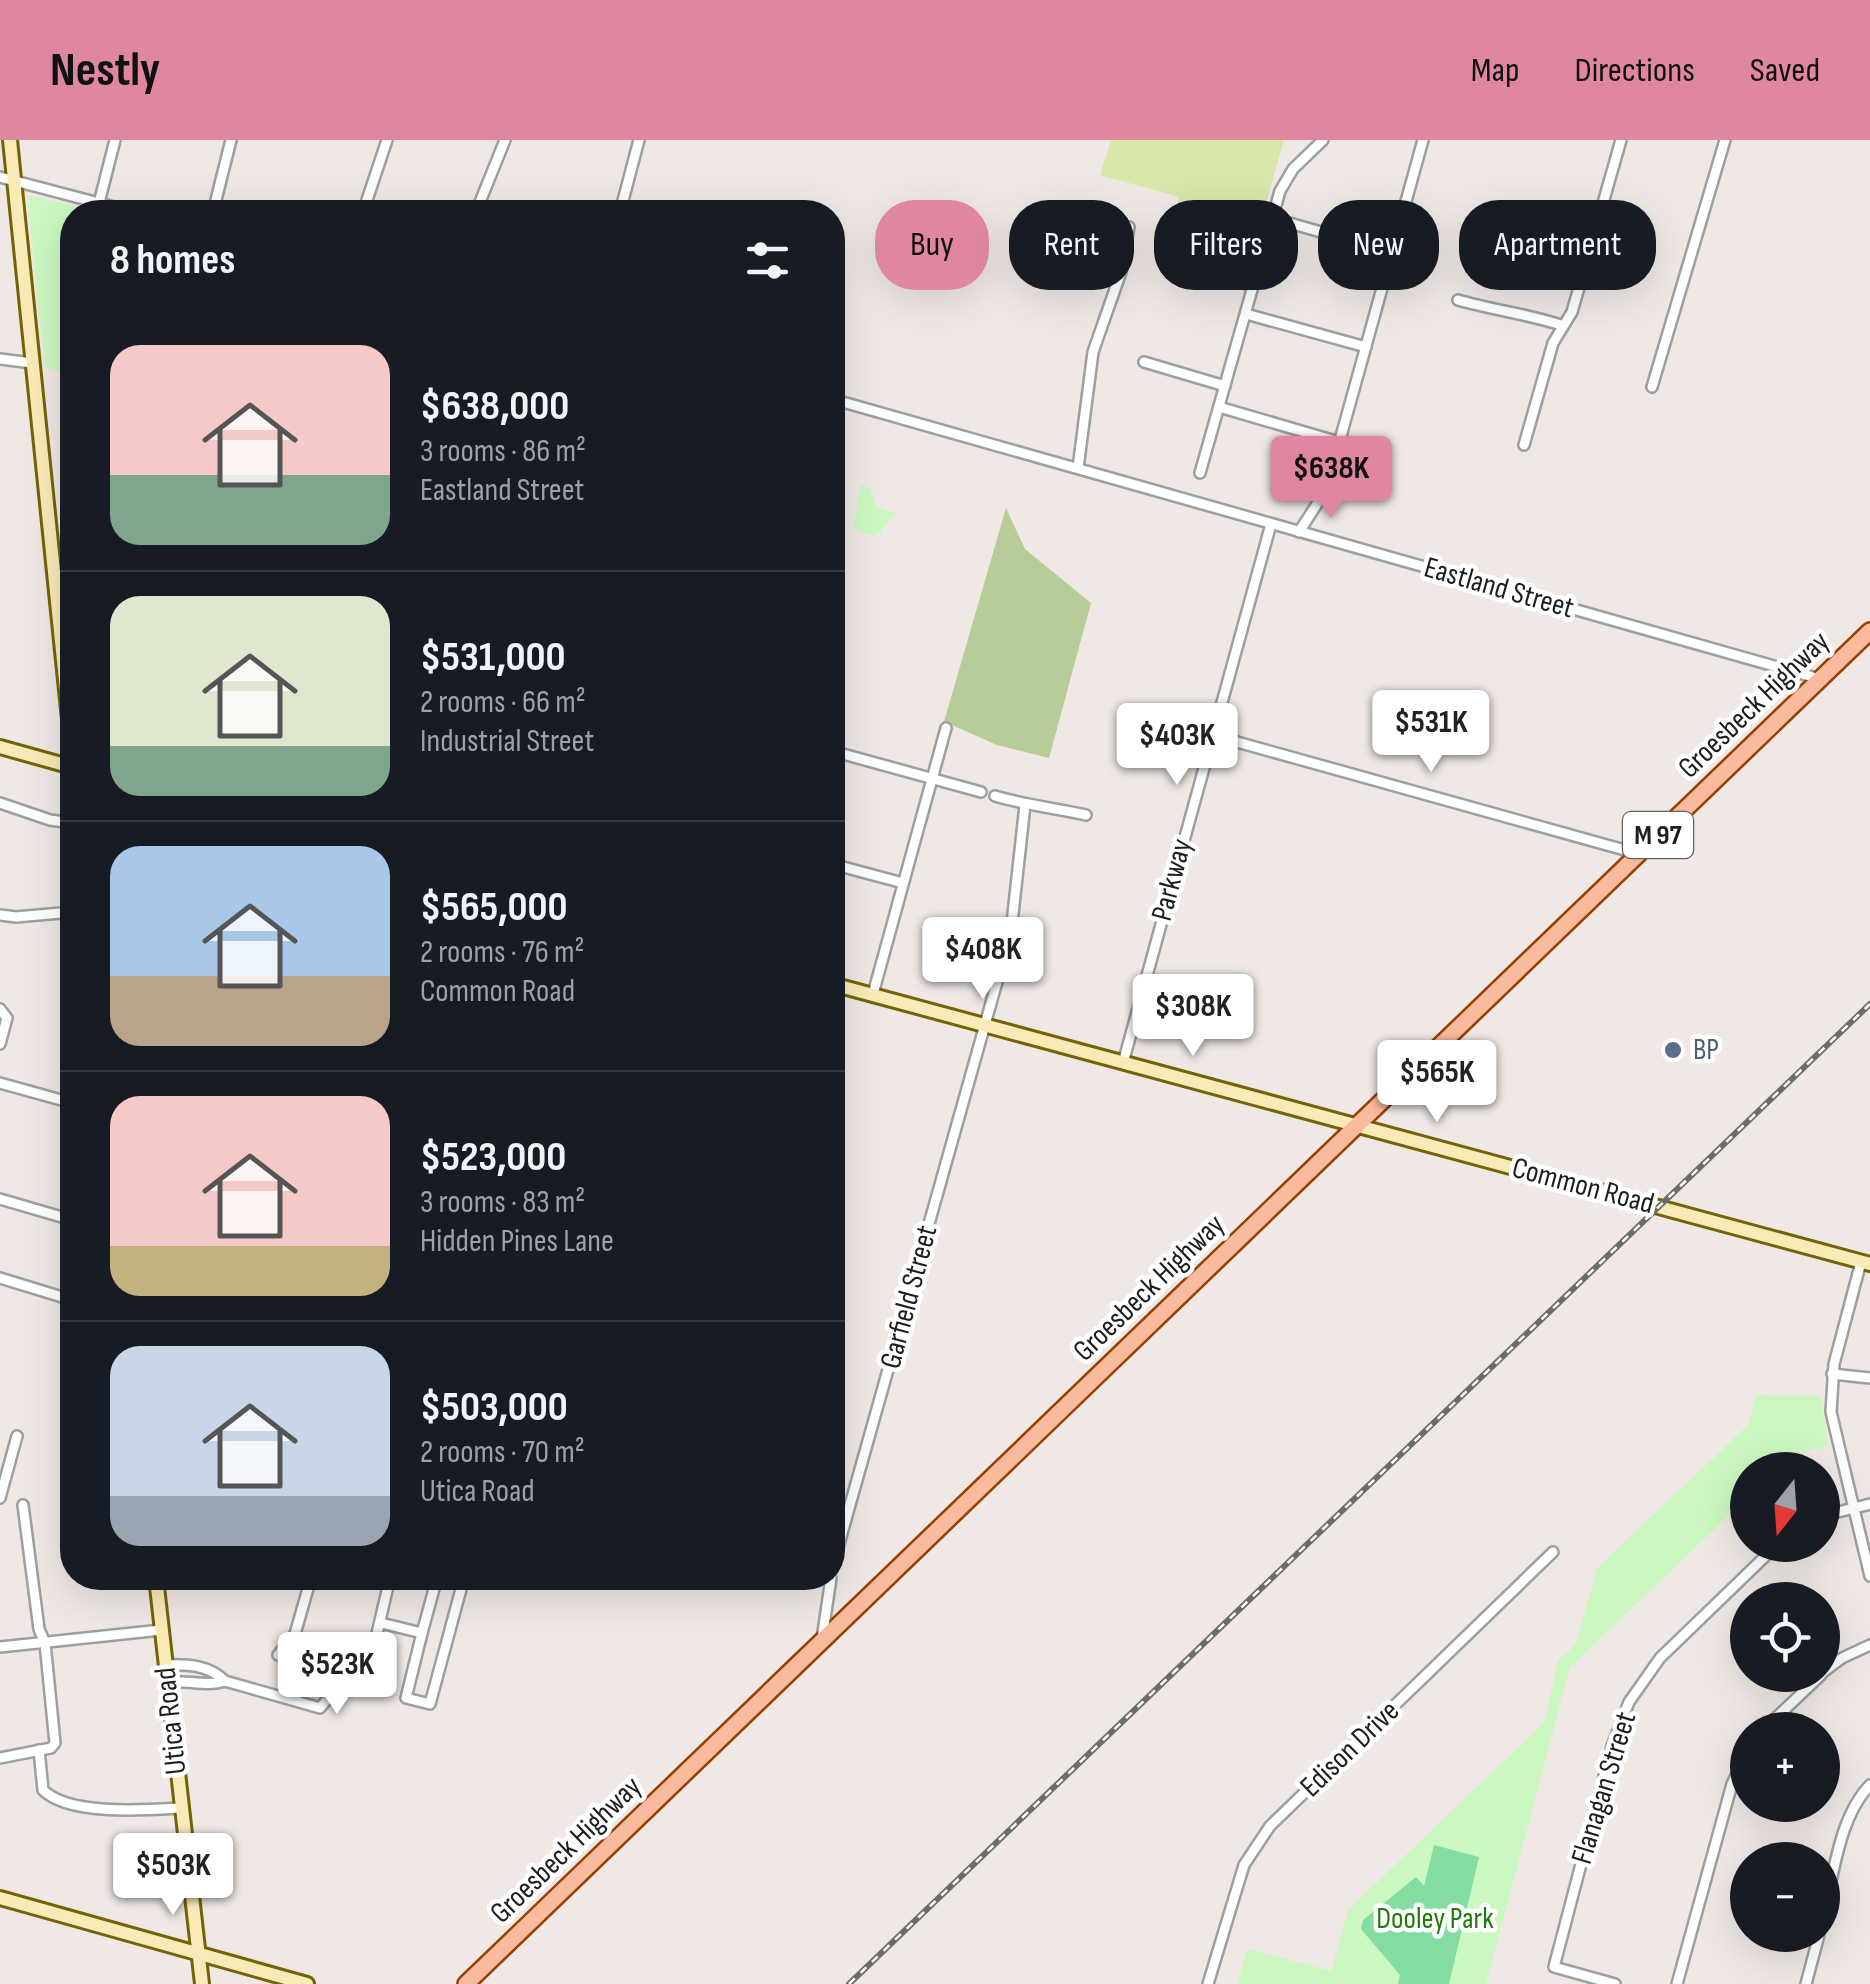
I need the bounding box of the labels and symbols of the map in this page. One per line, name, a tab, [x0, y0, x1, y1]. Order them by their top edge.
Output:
pin: $638K	[1261, 436, 1401, 521]
street label: Eastland Street	[1420, 549, 1578, 627]
street label: Groesbeck Highway	[1671, 624, 1837, 786]
pin: $531K	[1361, 690, 1501, 775]
pin: $403K	[1107, 703, 1247, 788]
road number: M 97	[1623, 812, 1693, 858]
street label: Parkway	[1144, 835, 1200, 925]
pin: $408K	[913, 917, 1053, 1002]
pin: $308K	[1123, 974, 1263, 1059]
place label: BP	[1693, 1032, 1719, 1068]
marker: BP	[1662, 1039, 1684, 1061]
pin: $565K	[1367, 1040, 1507, 1125]
street label: Common Road	[1508, 1150, 1658, 1222]
street label: Groesbeck Highway	[1066, 1207, 1232, 1369]
street label: Garfield Street	[873, 1221, 945, 1373]
north arrow	[1730, 1452, 1840, 1562]
pin: $523K	[267, 1632, 407, 1717]
street label: Utica Road	[147, 1666, 195, 1776]
street label: Edison Drive	[1293, 1693, 1407, 1805]
street label: Flanagan Street	[1564, 1708, 1644, 1868]
street label: Groesbeck Highway	[483, 1769, 649, 1931]
pin: $503K	[103, 1833, 243, 1918]
park label: Dooley Park	[1376, 1901, 1494, 1937]

